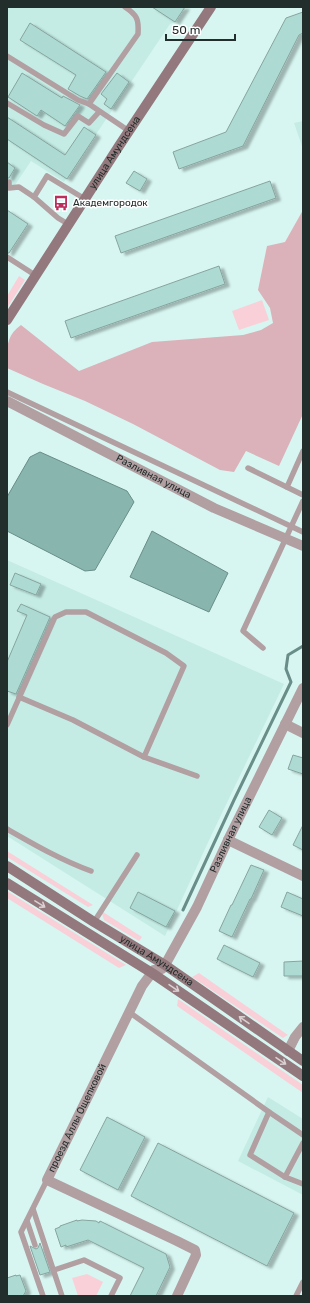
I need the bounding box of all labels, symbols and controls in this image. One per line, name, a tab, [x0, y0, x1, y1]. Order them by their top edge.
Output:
scale bar	[166, 16, 235, 42]
text: 50 m	[172, 23, 200, 37]
street label: улица Амундсена	[87, 114, 143, 192]
bus stop icon: Академгородок	[52, 194, 70, 212]
place label: Академгородок	[73, 197, 148, 209]
street label: Разливная улица	[114, 452, 193, 501]
street label: Разливная улица	[208, 795, 254, 875]
one-way arrow	[34, 900, 45, 908]
street label: улица Амундсена	[117, 933, 196, 989]
one-way arrow	[168, 984, 179, 992]
one-way arrow	[239, 1016, 250, 1024]
one-way arrow	[275, 1057, 286, 1065]
street label: проезд Аллы Ощепковой	[46, 1062, 109, 1174]

